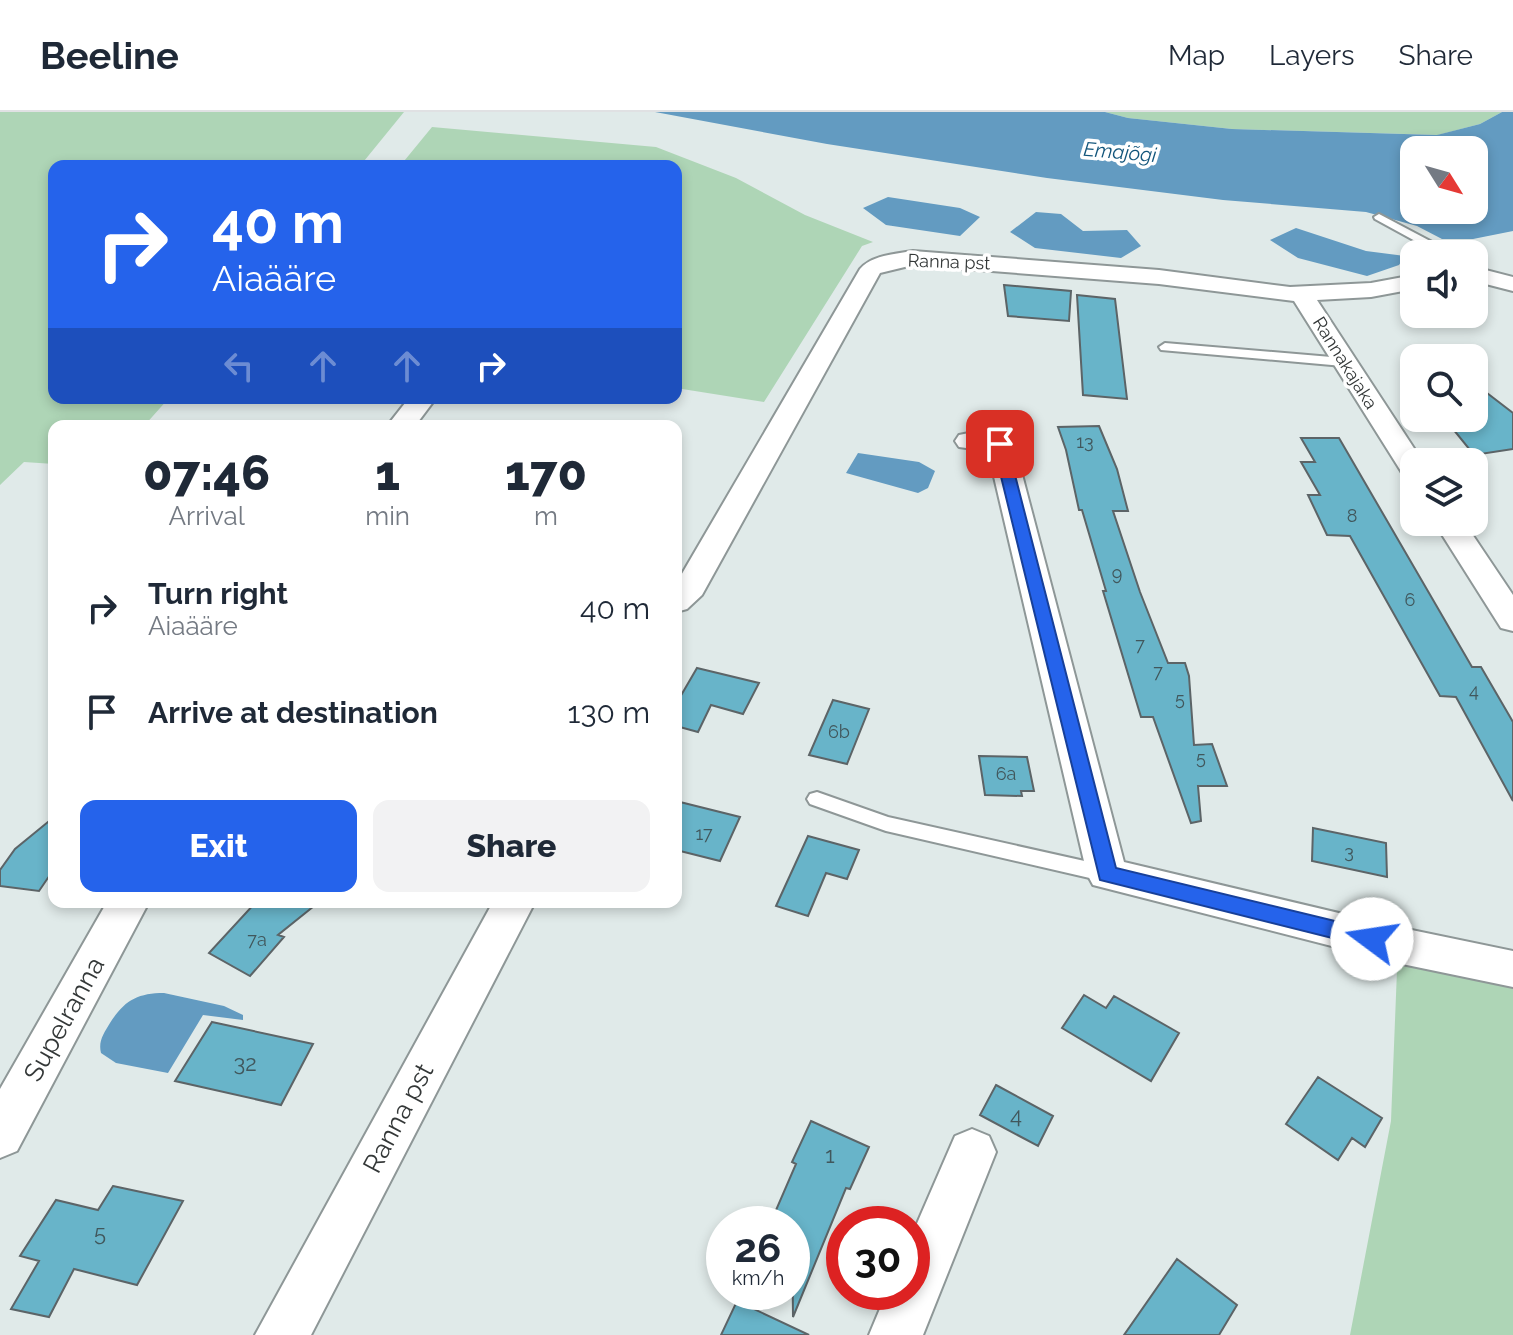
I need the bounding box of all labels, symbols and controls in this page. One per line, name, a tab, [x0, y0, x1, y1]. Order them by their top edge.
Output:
text: Beeline	[40, 33, 179, 78]
text: Map	[1168, 39, 1225, 72]
text: Layers	[1269, 39, 1355, 72]
text: Share	[1399, 39, 1473, 72]
north arrow	[1400, 136, 1488, 224]
map controls	[1400, 136, 1488, 536]
water label: Emajõgi	[1083, 137, 1158, 167]
text: 40 m	[212, 190, 344, 256]
icon: right	[80, 192, 184, 296]
button: sound	[1400, 240, 1488, 328]
street label: Ranna pst	[907, 250, 991, 273]
text: Aiaääre	[212, 257, 336, 299]
street label: Rannakajaka	[1309, 313, 1382, 413]
icon: left	[217, 344, 261, 388]
icon: ahead	[301, 344, 345, 388]
icon: ahead	[385, 344, 429, 388]
icon: right	[469, 344, 513, 388]
button: search	[1400, 344, 1488, 432]
pin	[966, 410, 1034, 478]
icon: arrive	[978, 422, 1022, 466]
house number: 13	[1076, 431, 1094, 452]
text: 07:46	[143, 445, 270, 501]
text: 1	[375, 445, 400, 501]
text: 170	[505, 445, 587, 501]
button: layers	[1400, 448, 1488, 536]
text: Arrival	[168, 501, 245, 531]
text: min	[365, 501, 410, 531]
text: m	[534, 501, 558, 531]
house number: 8	[1347, 505, 1357, 526]
house number: 9	[1112, 563, 1122, 584]
text: Turn right	[148, 576, 288, 611]
icon: right	[80, 586, 124, 630]
house number: 6	[1405, 589, 1416, 610]
text: 40 m	[580, 591, 650, 626]
text: Aiaääre	[148, 611, 238, 641]
house number: 7	[1135, 634, 1145, 655]
house number: 7	[1153, 661, 1163, 682]
house number: 4	[1469, 680, 1479, 701]
house number: 5	[1175, 688, 1185, 709]
icon: arrive	[80, 690, 124, 734]
text: Arrive at destination	[148, 695, 438, 730]
text: 130 m	[568, 695, 650, 730]
house number: 6b	[828, 721, 850, 742]
house number: 5	[1196, 747, 1206, 768]
house number: 6a	[996, 763, 1016, 784]
button: Exit	[80, 800, 357, 892]
button: Share	[373, 800, 650, 892]
house number: 17	[695, 823, 713, 844]
house number: 3	[1344, 841, 1354, 862]
position arrow	[1330, 897, 1414, 981]
house number: 7a	[247, 929, 267, 950]
street label: Supelranna	[18, 952, 110, 1086]
house number: 32	[233, 1050, 257, 1076]
street label: Ranna pst	[357, 1058, 439, 1178]
house number: 4	[1010, 1102, 1022, 1128]
house number: 1	[825, 1142, 835, 1168]
speed limit sign: 30	[826, 1206, 930, 1310]
house number: 5	[94, 1220, 106, 1246]
text: 26	[735, 1224, 781, 1271]
text: km/h	[732, 1266, 784, 1290]

